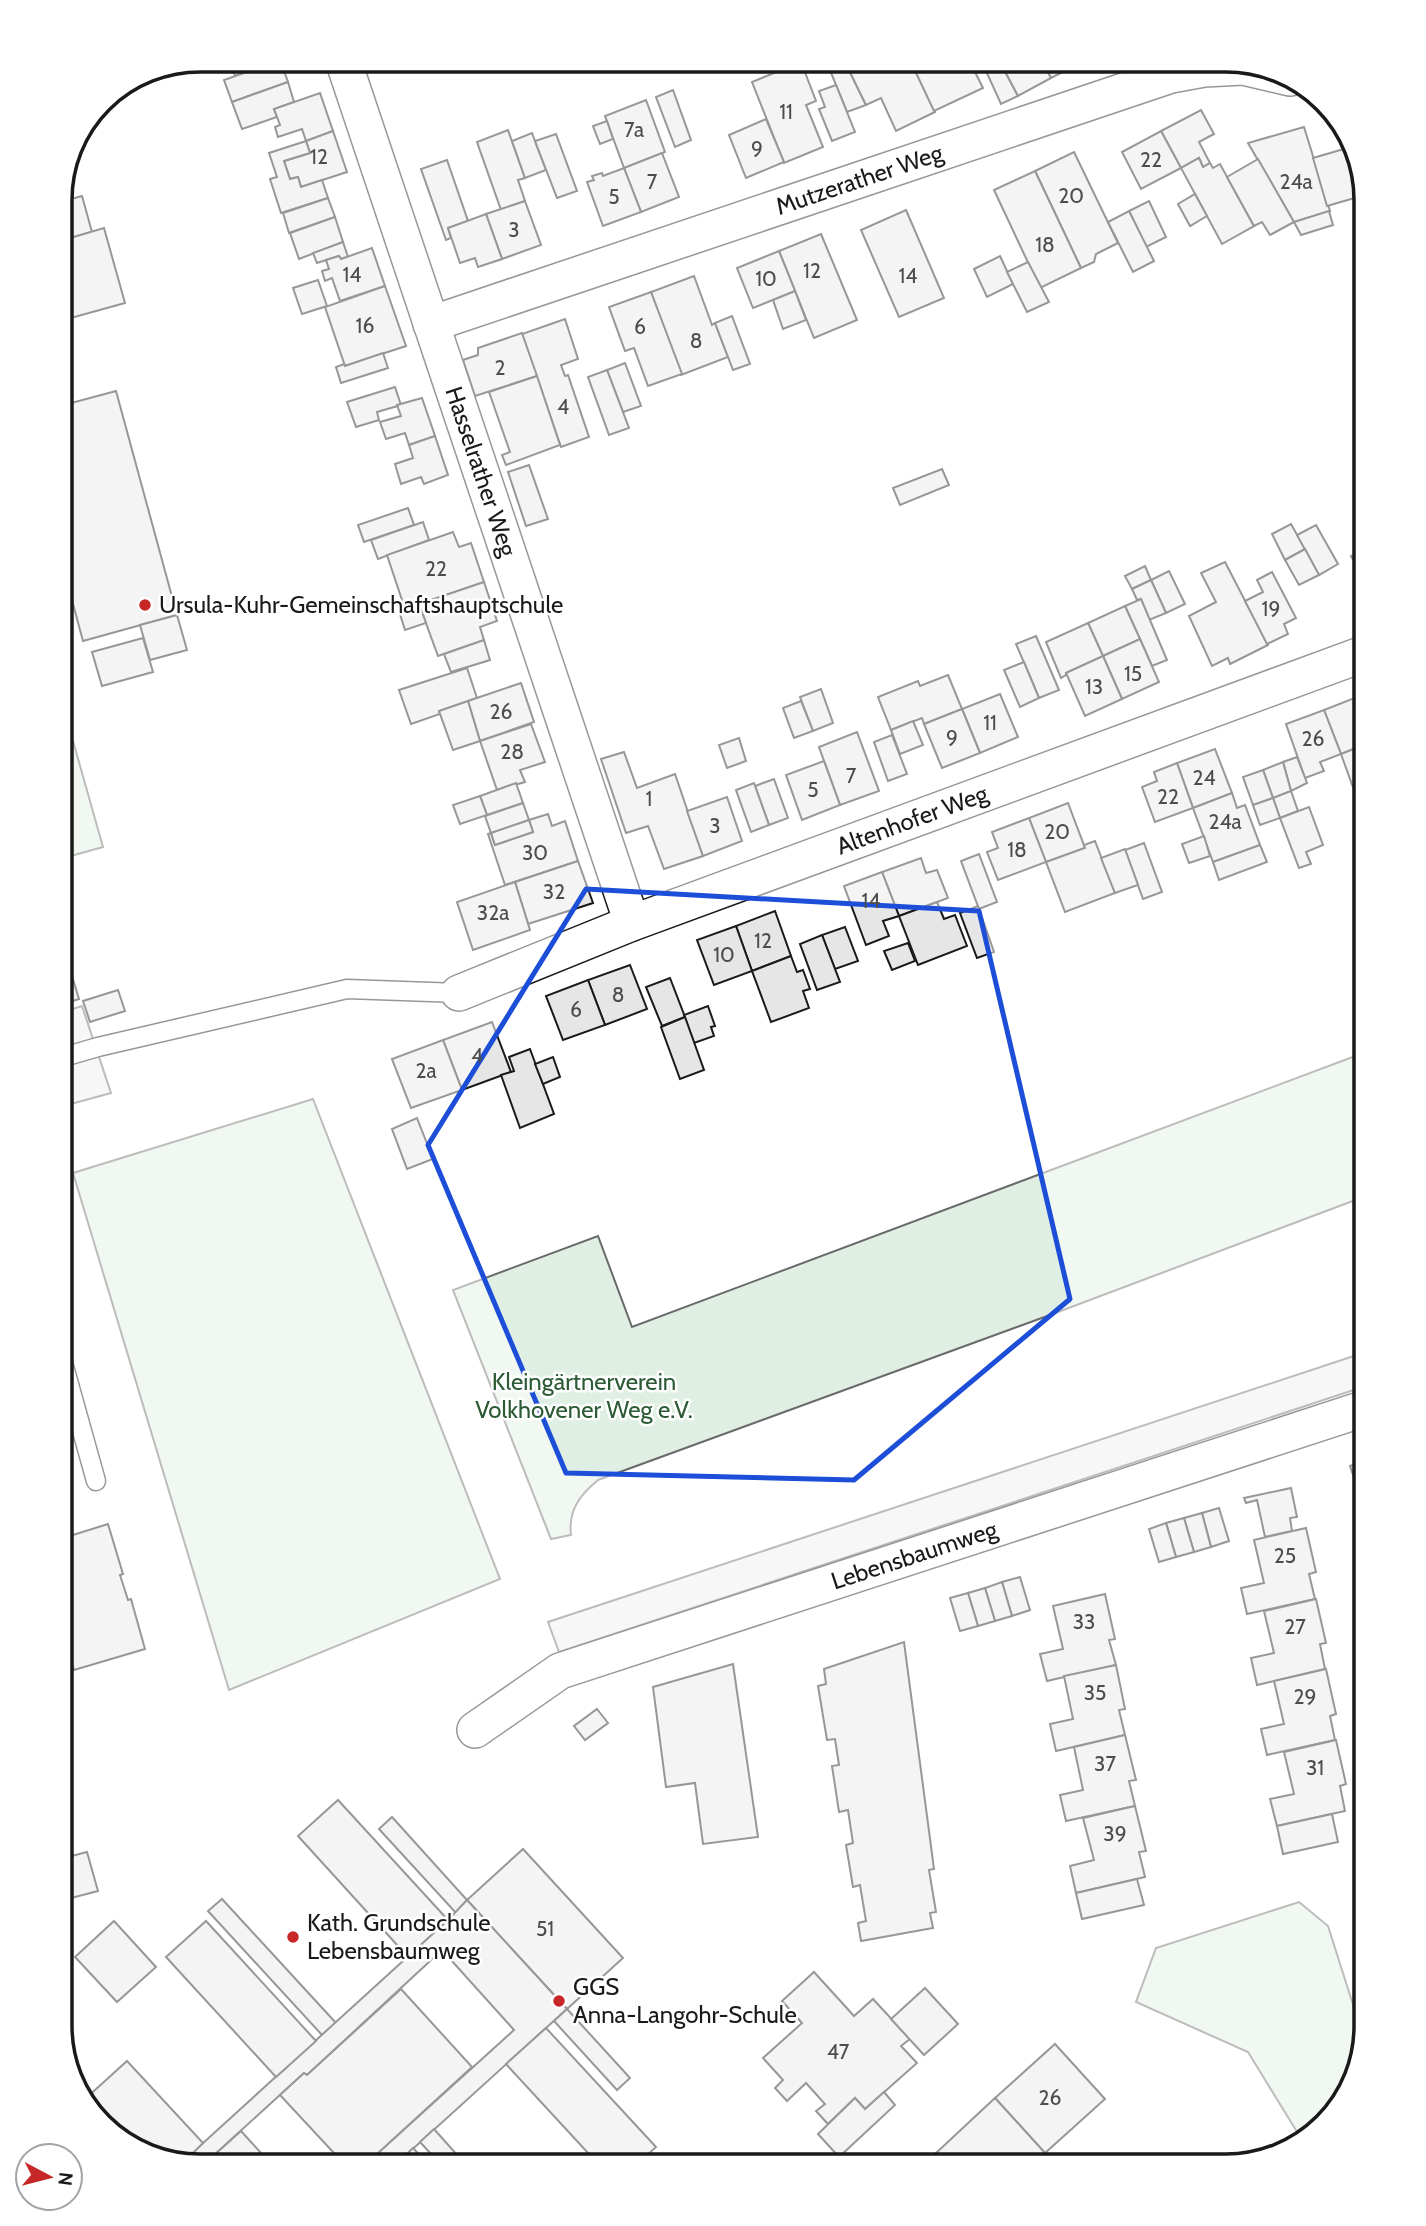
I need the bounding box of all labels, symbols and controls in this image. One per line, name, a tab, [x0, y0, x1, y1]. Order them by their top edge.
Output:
house number: 11	[779, 99, 793, 124]
house number: 7a	[624, 117, 644, 142]
house number: 9	[751, 136, 763, 161]
street label: Mutzerather Weg	[772, 137, 947, 221]
house number: 12	[310, 144, 328, 169]
house number: 22	[1140, 147, 1162, 172]
house number: 7	[647, 169, 658, 194]
house number: 24a	[1279, 169, 1313, 194]
house number: 20	[1058, 183, 1084, 208]
house number: 5	[608, 184, 620, 209]
house number: 3	[508, 217, 520, 242]
house number: 18	[1035, 232, 1055, 257]
house number: 12	[803, 258, 821, 283]
house number: 14	[343, 262, 361, 287]
house number: 14	[899, 263, 917, 288]
house number: 10	[755, 266, 777, 291]
house number: 16	[356, 313, 374, 338]
house number: 6	[634, 314, 646, 339]
house number: 8	[690, 328, 702, 353]
house number: 2	[494, 355, 506, 380]
street label: Hasselrather Weg	[439, 383, 524, 561]
house number: 4	[557, 394, 569, 419]
house number: 22	[425, 556, 447, 581]
place label: Ursula-Kuhr-Gemeinschaftshauptschule	[159, 590, 563, 619]
house number: 19	[1262, 596, 1280, 621]
marker: Ursula-Kuhr-Gemeinschaftshauptschule	[137, 597, 153, 613]
house number: 15	[1124, 661, 1142, 686]
house number: 13	[1085, 674, 1103, 699]
house number: 26	[490, 699, 513, 724]
house number: 11	[983, 710, 997, 735]
house number: 9	[946, 725, 958, 750]
house number: 26	[1302, 726, 1325, 751]
house number: 28	[500, 739, 524, 764]
house number: 7	[846, 763, 857, 788]
house number: 24	[1192, 765, 1216, 790]
house number: 5	[807, 777, 819, 802]
street label: Altenhofer Weg	[832, 778, 992, 861]
house number: 22	[1157, 784, 1179, 809]
house number: 1	[646, 786, 652, 811]
house number: 24a	[1208, 809, 1242, 834]
house number: 3	[709, 813, 721, 838]
house number: 20	[1044, 819, 1070, 844]
house number: 18	[1007, 837, 1027, 862]
house number: 30	[522, 840, 548, 865]
house number: 32	[543, 879, 565, 904]
house number: 14	[862, 888, 880, 913]
house number: 32a	[477, 900, 509, 925]
house number: 12	[754, 928, 772, 953]
house number: 10	[713, 942, 735, 967]
house number: 8	[612, 982, 624, 1007]
house number: 6	[570, 997, 582, 1022]
house number: 4	[471, 1043, 483, 1068]
house number: 2a	[415, 1058, 437, 1083]
park label: Kleingärtnerverein Volkhovener Weg e.V.	[475, 1367, 693, 1424]
street label: Lebensbaumweg	[827, 1514, 1002, 1596]
house number: 25	[1274, 1543, 1296, 1568]
house number: 33	[1073, 1609, 1095, 1634]
house number: 27	[1284, 1614, 1306, 1639]
house number: 35	[1084, 1680, 1106, 1705]
house number: 29	[1294, 1684, 1316, 1709]
house number: 37	[1094, 1751, 1116, 1776]
house number: 31	[1306, 1755, 1324, 1780]
house number: 39	[1103, 1821, 1127, 1846]
place label: Kath. Grundschule Lebensbaumweg	[307, 1908, 490, 1965]
house number: 51	[536, 1916, 554, 1941]
marker: Kath. Grundschule Lebensbaumweg	[285, 1929, 301, 1945]
place label: GGS Anna-Langohr-Schule	[573, 1972, 797, 2029]
marker: GGS Anna-Langohr-Schule	[551, 1993, 567, 2009]
house number: 47	[827, 2039, 850, 2064]
house number: 26	[1039, 2085, 1062, 2110]
north arrow	[14, 2142, 84, 2212]
text: N	[53, 2171, 78, 2187]

